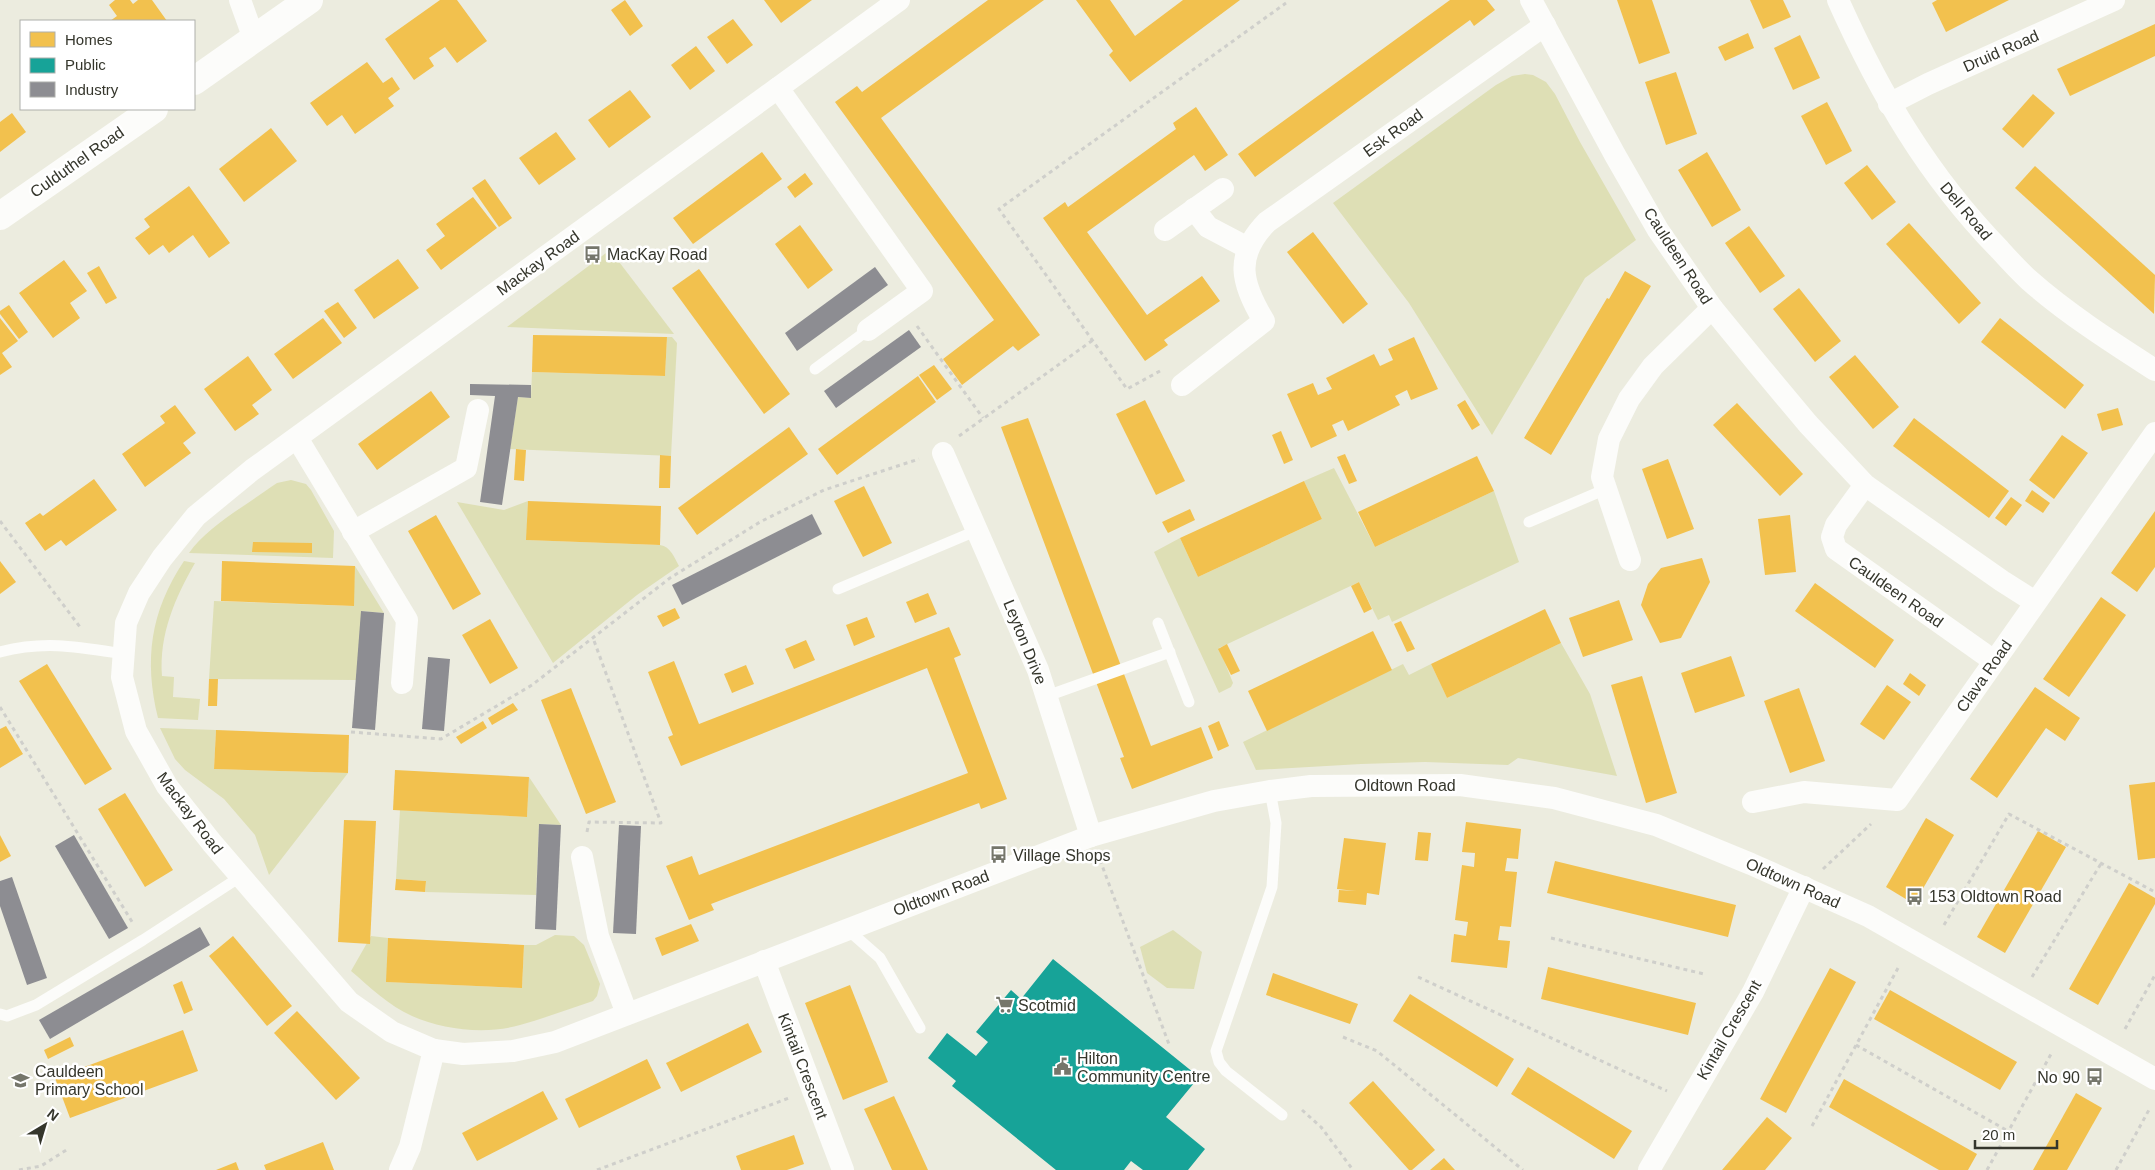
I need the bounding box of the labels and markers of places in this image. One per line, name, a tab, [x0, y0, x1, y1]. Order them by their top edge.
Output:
bus stop icon: MacKay Road	[583, 244, 603, 264]
place label: MacKay Road	[607, 246, 708, 263]
bus stop icon: Village Shops	[989, 845, 1009, 865]
place label: Village Shops	[1013, 847, 1111, 864]
bus stop icon: 153 Oldtown Road	[1905, 886, 1925, 906]
place label: 153 Oldtown Road	[1929, 888, 2062, 905]
supermarket icon: Scotmid	[994, 995, 1014, 1015]
place label: Scotmid	[1018, 997, 1076, 1014]
place label: Hilton Community Centre	[1077, 1050, 1210, 1085]
public building icon: Hilton Community Centre	[1053, 1057, 1073, 1077]
place label: Cauldeen Primary School	[35, 1063, 143, 1098]
bus stop icon: No 90	[2084, 1067, 2104, 1087]
place label: No 90	[2037, 1069, 2080, 1086]
school or university icon: Cauldeen Primary School	[11, 1070, 31, 1090]

